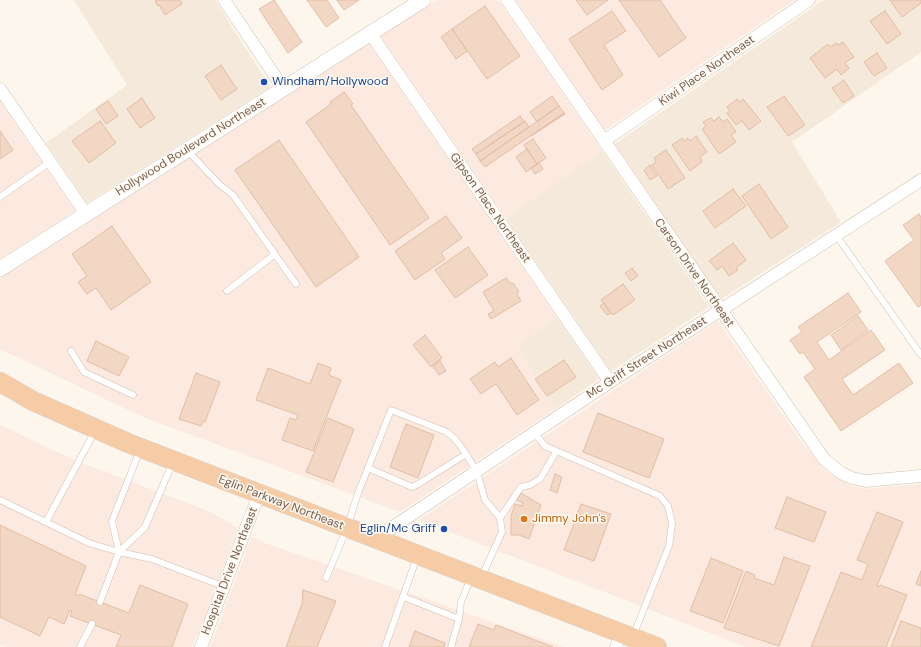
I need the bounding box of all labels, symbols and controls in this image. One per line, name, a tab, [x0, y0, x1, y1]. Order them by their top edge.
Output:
street label: Kiwi Place Northeast	[656, 33, 758, 109]
place label: Windham/Hollywood	[272, 75, 388, 89]
marker: Windham/Hollywood	[259, 77, 269, 87]
street label: Hollywood Boulevard Northeast	[113, 95, 269, 199]
street label: Gipson Place Northeast	[447, 150, 533, 266]
street label: Carson Drive Northeast	[651, 216, 737, 330]
street label: Mc Griff Street Northeast	[584, 314, 710, 402]
street label: Eglin Parkway Northeast	[216, 472, 346, 534]
street label: Hospital Drive Northeast	[199, 505, 261, 637]
place label: Jimmy John's	[532, 512, 606, 526]
marker: Jimmy John's	[519, 514, 529, 524]
place label: Eglin/Mc Griff	[360, 522, 436, 536]
marker: Eglin/Mc Griff	[439, 524, 449, 534]

